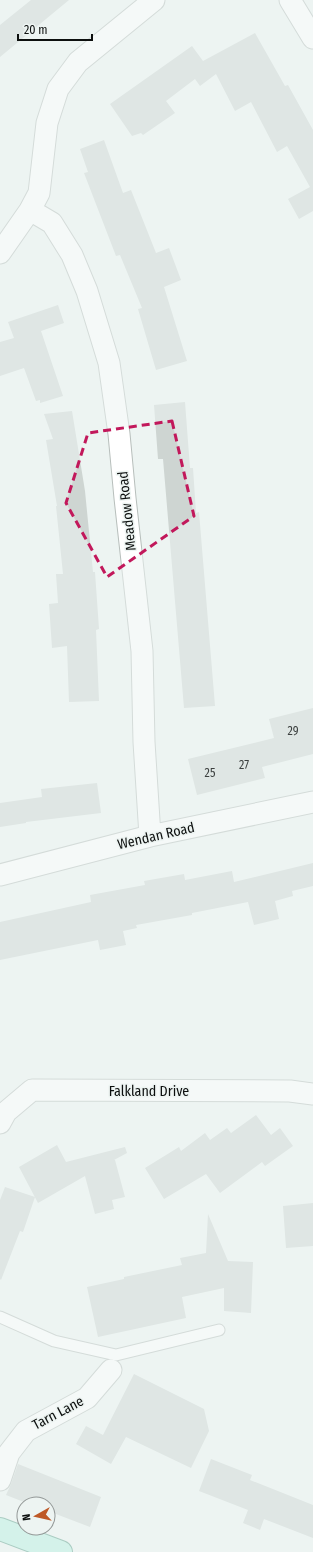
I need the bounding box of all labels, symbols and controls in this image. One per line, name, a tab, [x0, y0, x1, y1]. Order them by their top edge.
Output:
scale bar	[18, 16, 92, 42]
text: 20 m	[24, 23, 48, 37]
street label: Meadow Road	[114, 470, 140, 552]
house number: 29	[287, 724, 299, 738]
house number: 27	[239, 758, 249, 772]
house number: 25	[205, 766, 216, 780]
street label: Wendan Road	[116, 819, 196, 853]
street label: Falkland Drive	[109, 1083, 189, 1100]
street label: Tarn Lane	[30, 1392, 87, 1434]
north arrow	[16, 1496, 56, 1536]
text: N	[20, 1513, 33, 1521]

